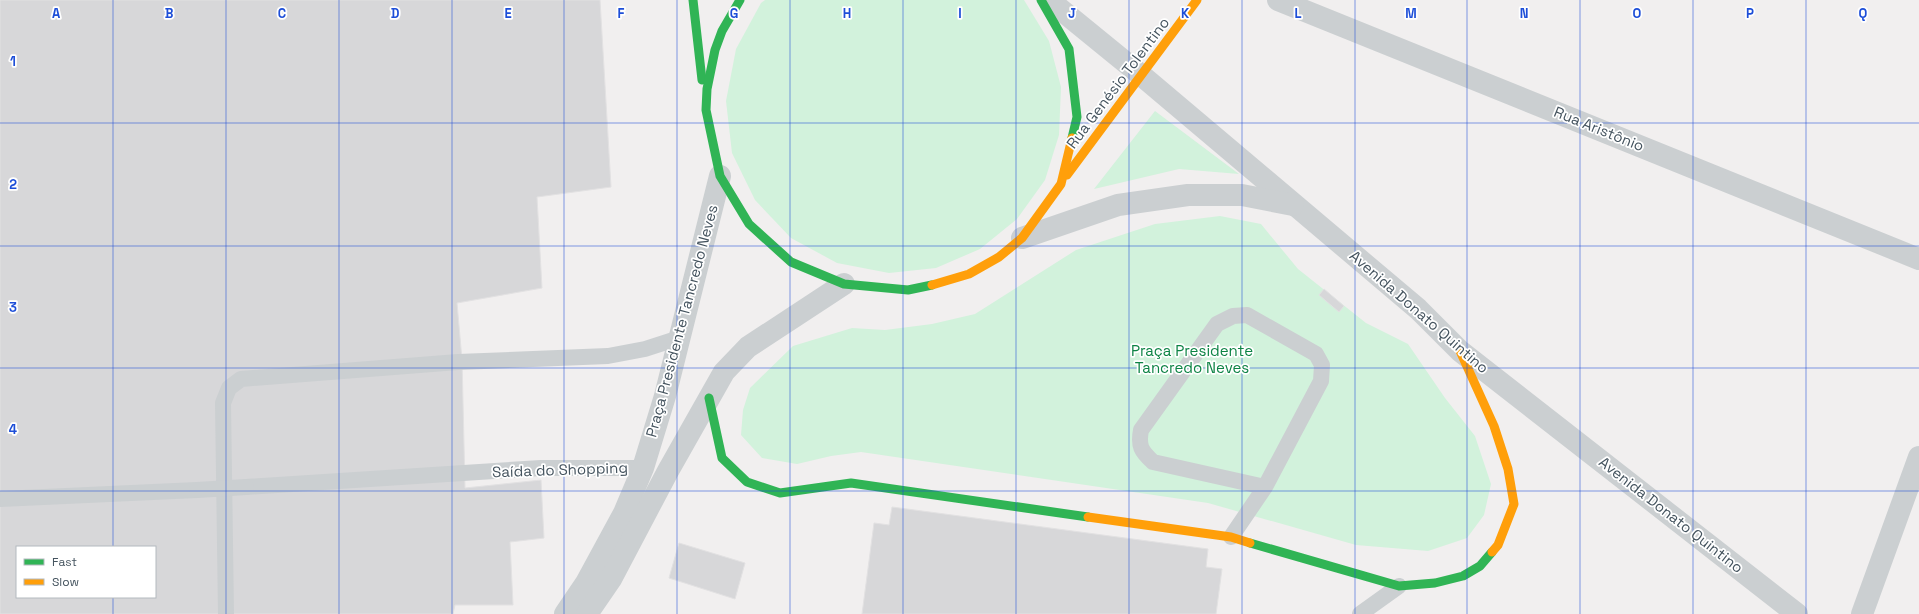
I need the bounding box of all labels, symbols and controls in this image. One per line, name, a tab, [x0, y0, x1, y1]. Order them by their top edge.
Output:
text: A	[52, 5, 61, 22]
text: B	[165, 5, 174, 22]
text: C	[278, 5, 286, 22]
text: D	[391, 5, 400, 22]
text: E	[504, 5, 512, 22]
text: F	[618, 5, 625, 22]
text: G	[730, 5, 738, 22]
text: H	[843, 5, 851, 22]
text: I	[958, 5, 962, 22]
text: J	[1068, 5, 1076, 22]
text: K	[1181, 5, 1190, 22]
text: L	[1294, 5, 1302, 22]
text: M	[1405, 5, 1417, 22]
text: N	[1520, 5, 1528, 22]
text: O	[1633, 5, 1642, 22]
text: P	[1746, 5, 1754, 22]
text: Q	[1859, 5, 1868, 22]
street label: Rua Genésio Tolentino	[1062, 13, 1173, 152]
text: 1	[10, 53, 16, 70]
street label: Rua Aristônio	[1551, 102, 1647, 155]
text: 2	[9, 176, 17, 193]
street label: Praça Presidente Tancredo Neves	[641, 202, 722, 439]
street label: Avenida Donato Quintino	[1346, 246, 1493, 377]
text: 3	[9, 299, 17, 316]
park label: Praça Presidente Tancredo Neves	[1131, 341, 1253, 377]
text: 4	[9, 421, 17, 438]
street label: Avenida Donato Quintino	[1595, 452, 1747, 577]
street label: Saída do Shopping	[492, 458, 628, 481]
legend	[16, 546, 156, 598]
text: Fast	[52, 554, 77, 570]
text: Slow	[52, 574, 79, 590]

